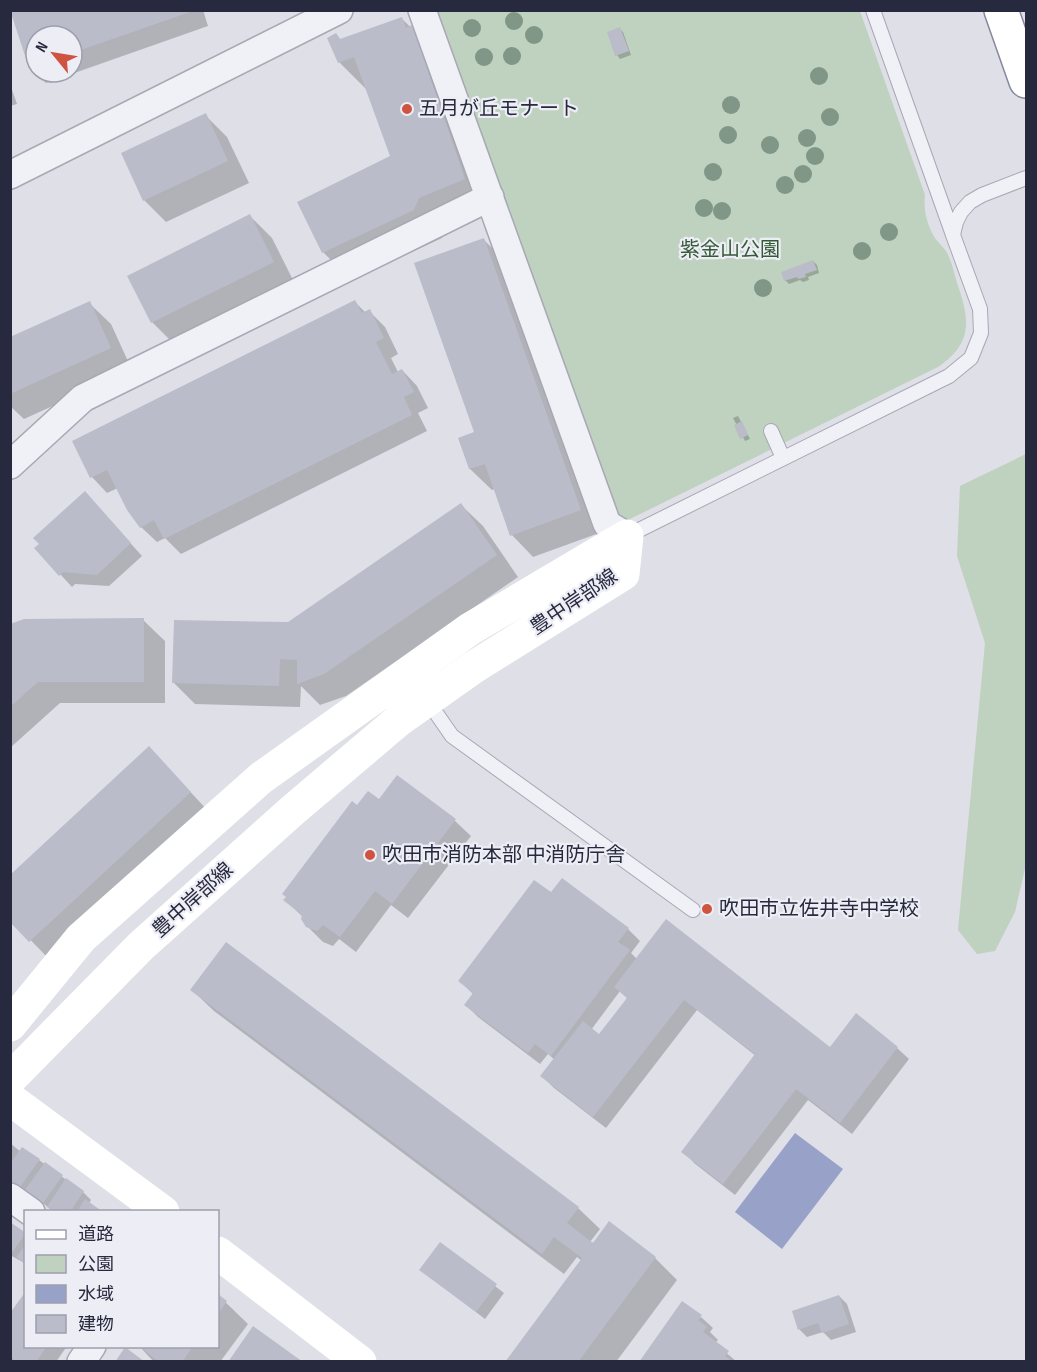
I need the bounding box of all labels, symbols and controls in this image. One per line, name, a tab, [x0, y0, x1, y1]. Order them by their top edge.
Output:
north arrow	[24, 24, 84, 84]
text: N	[32, 39, 53, 56]
place label: 五月が丘モナート	[419, 97, 579, 121]
marker: 五月が丘モナート	[400, 102, 414, 116]
park label: 紫金山公園	[680, 238, 780, 262]
street label: 豊中岸部線	[526, 564, 622, 640]
place label: 吹田市消防本部 中消防庁舎	[382, 843, 625, 867]
marker: 吹田市消防本部 中消防庁舎	[363, 848, 377, 862]
street label: 豊中岸部線	[148, 858, 238, 942]
place label: 吹田市立佐井寺中学校	[719, 897, 919, 921]
marker: 吹田市立佐井寺中学校	[700, 902, 714, 916]
legend	[24, 1210, 219, 1348]
text: 道路	[78, 1224, 114, 1245]
text: 公園	[78, 1254, 114, 1275]
text: 水域	[78, 1284, 114, 1305]
text: 建物	[78, 1314, 114, 1335]

